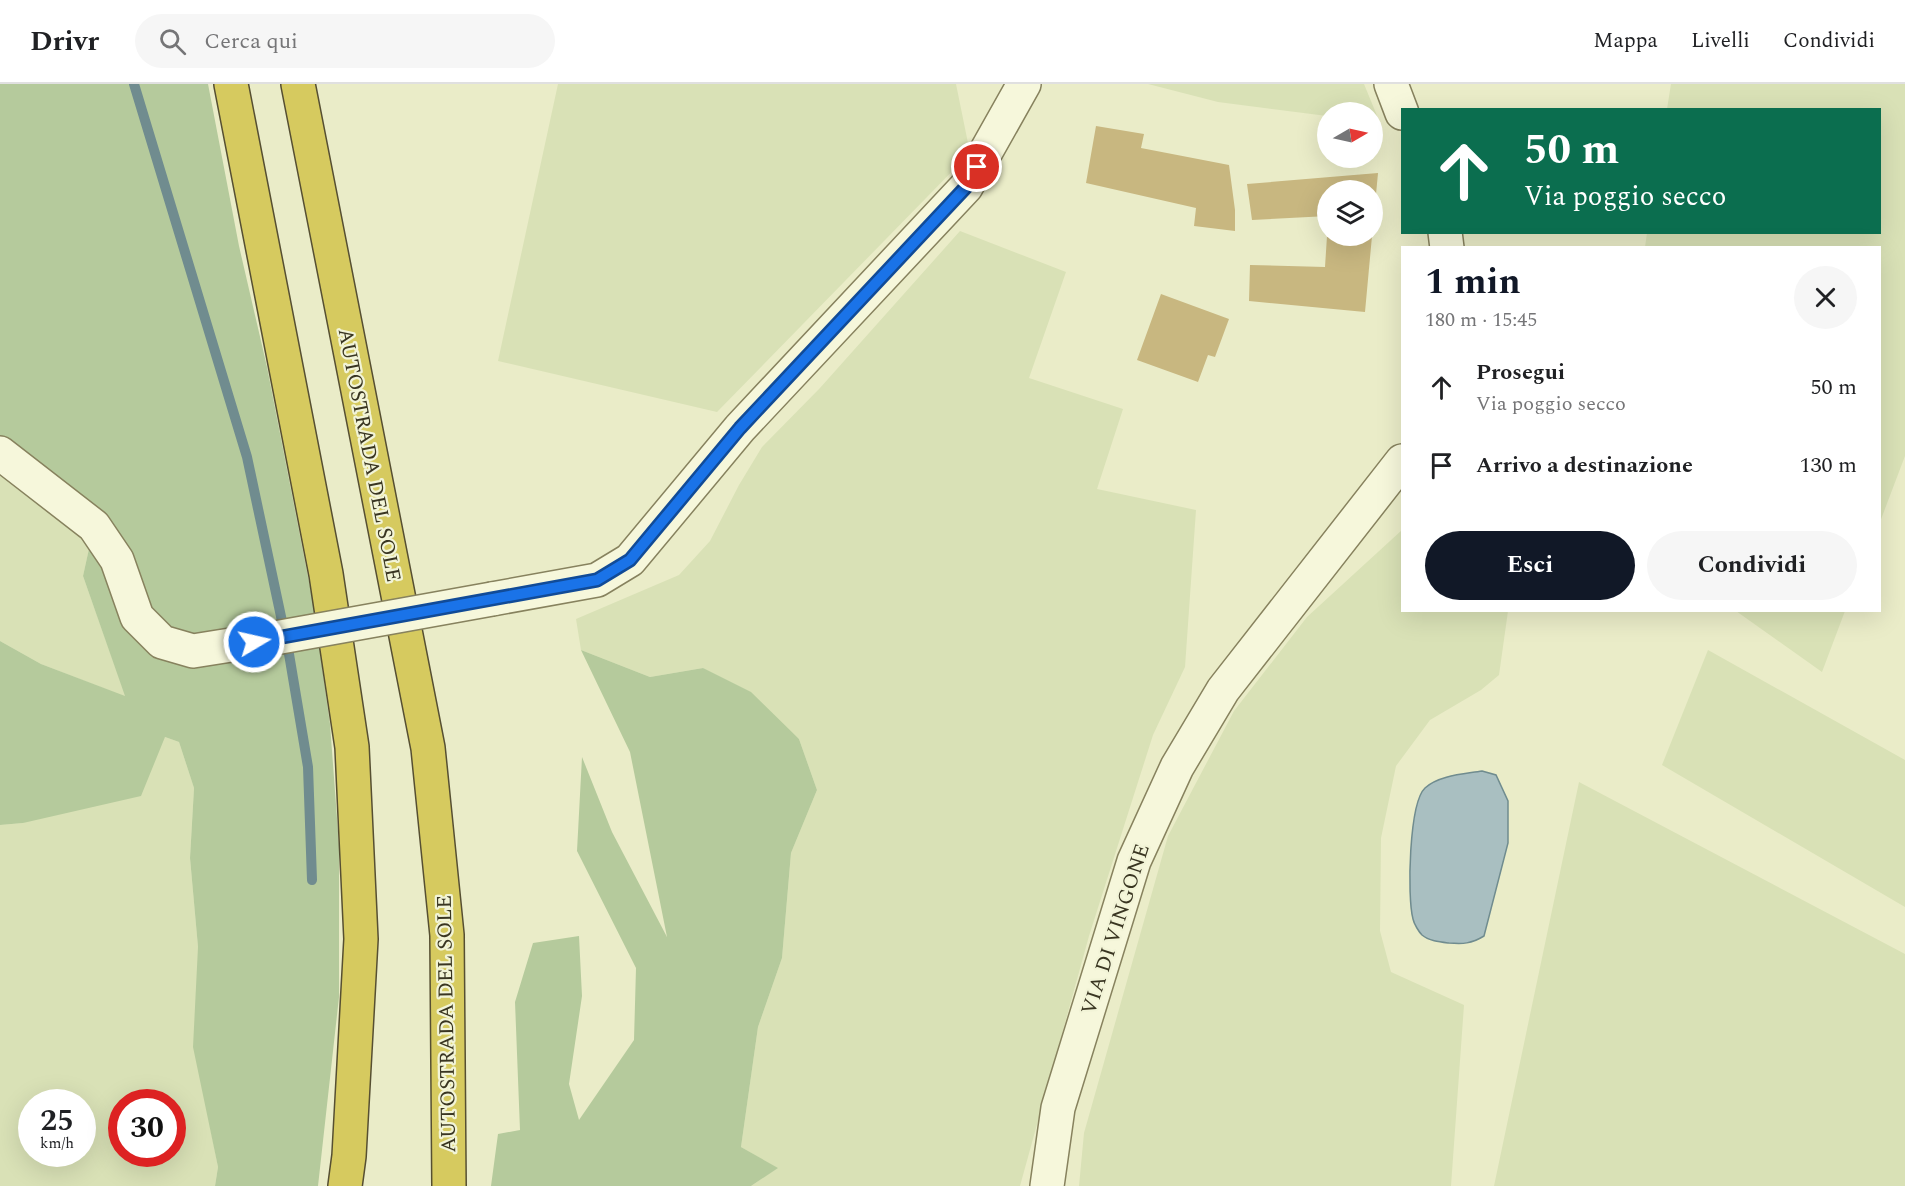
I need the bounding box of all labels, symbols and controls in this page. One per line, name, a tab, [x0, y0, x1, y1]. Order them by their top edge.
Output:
search box	[135, 14, 555, 68]
text: Drivr	[30, 20, 99, 63]
icon: search	[156, 25, 189, 58]
text: Cerca qui	[204, 25, 298, 58]
text: Mappa	[1593, 25, 1658, 57]
text: Livelli	[1691, 25, 1750, 57]
text: Condividi	[1783, 25, 1875, 57]
north arrow	[1317, 102, 1383, 168]
map controls	[1317, 102, 1383, 246]
text: 50 m	[1524, 119, 1619, 182]
icon: ahead	[1425, 132, 1503, 210]
pin	[951, 141, 1002, 192]
icon: arrive	[960, 150, 993, 183]
text: Via poggio secco	[1524, 176, 1726, 218]
button: layers	[1317, 180, 1383, 246]
text: 1 min	[1425, 255, 1521, 310]
button: close	[1794, 266, 1857, 329]
text: 180 m · 15:45	[1425, 305, 1537, 335]
street label: AUTOSTRADA DEL SOLE	[329, 326, 409, 585]
text: Prosegui	[1476, 356, 1565, 389]
icon: ahead	[1425, 371, 1458, 404]
text: 50 m	[1811, 371, 1857, 404]
text: Via poggio secco	[1476, 389, 1626, 419]
icon: arrive	[1425, 449, 1458, 482]
text: Arrivo a destinazione	[1476, 449, 1693, 482]
text: 130 m	[1800, 449, 1857, 482]
button: Esci	[1425, 531, 1635, 600]
button: Condividi	[1647, 531, 1857, 600]
position arrow	[222, 610, 286, 674]
street label: VIA DI VINGONE	[1073, 840, 1159, 1019]
street label: AUTOSTRADA DEL SOLE	[429, 895, 465, 1153]
speed limit sign: 30	[108, 1089, 186, 1167]
text: 25	[40, 1098, 74, 1144]
text: km/h	[40, 1132, 74, 1155]

